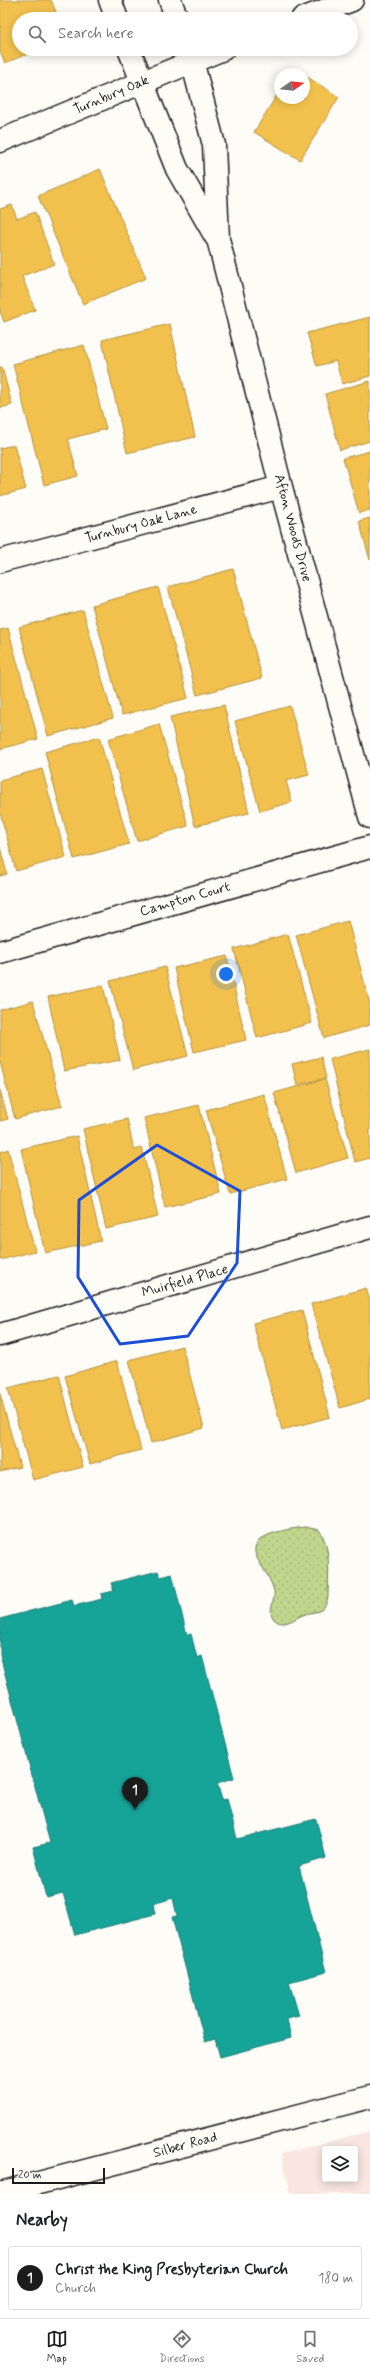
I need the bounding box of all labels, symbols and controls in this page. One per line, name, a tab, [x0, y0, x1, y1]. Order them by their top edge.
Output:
search box	[12, 12, 358, 56]
icon: search	[26, 23, 48, 45]
text: Search here	[58, 24, 134, 44]
north arrow	[274, 68, 310, 104]
street label: Turnbury Oak	[71, 71, 151, 119]
street label: Afton Woods Drive	[270, 472, 316, 584]
street label: Turnbury Oak Lane	[83, 500, 200, 548]
street label: Campton Court	[138, 878, 232, 920]
your location	[216, 964, 236, 984]
street label: Muirfield Place	[140, 1260, 230, 1302]
pin: 1	[122, 1777, 148, 1810]
street label: Silber Road	[151, 2128, 219, 2162]
map controls	[322, 2146, 358, 2182]
button: layers	[322, 2146, 358, 2182]
scale bar	[12, 2166, 105, 2185]
text: 20 m	[18, 2168, 41, 2182]
text: Nearby	[16, 2209, 68, 2231]
text: Christ the King Presbyterian Church	[55, 2260, 288, 2280]
text: 1	[27, 2270, 33, 2287]
text: 180 m	[318, 2270, 353, 2287]
text: Church	[55, 2280, 96, 2297]
tab: Map	[46, 2328, 68, 2366]
tab: Directions	[159, 2328, 205, 2366]
tab: Saved	[296, 2328, 324, 2366]

